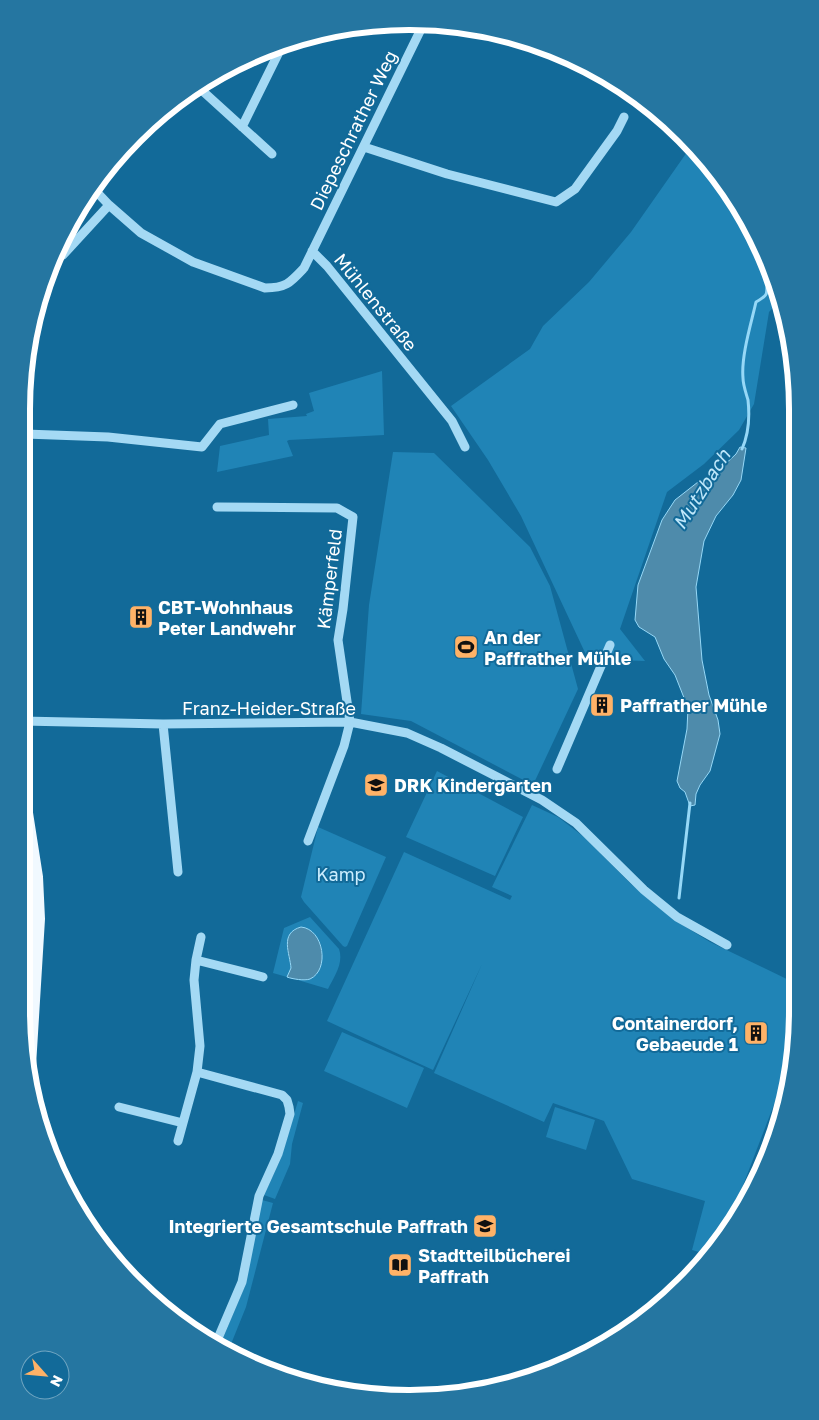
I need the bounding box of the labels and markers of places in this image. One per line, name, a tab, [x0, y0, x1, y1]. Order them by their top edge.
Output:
place label: CBT-Wohnhaus Peter Landwehr	[158, 596, 296, 639]
building icon: CBT-Wohnhaus Peter Landwehr	[128, 604, 154, 630]
place label: An der Paffrather Mühle	[484, 626, 632, 669]
sports icon: An der Paffrather Mühle	[453, 634, 479, 660]
building icon: Paffrather Mühle	[589, 692, 615, 718]
place label: Paffrather Mühle	[620, 694, 768, 716]
school or university icon: DRK Kindergarten	[363, 772, 389, 798]
place label: DRK Kindergarten	[394, 774, 552, 796]
place label: Containerdorf, Gebaeude 1	[612, 1012, 738, 1055]
building icon: Containerdorf, Gebaeude 1	[743, 1020, 769, 1046]
school or university icon: Integrierte Gesamtschule Paffrath	[472, 1213, 498, 1239]
place label: Integrierte Gesamtschule Paffrath	[168, 1215, 468, 1237]
place label: Stadtteilbücherei Paffrath	[418, 1244, 570, 1287]
library icon: Stadtteilbücherei Paffrath	[387, 1252, 413, 1278]

